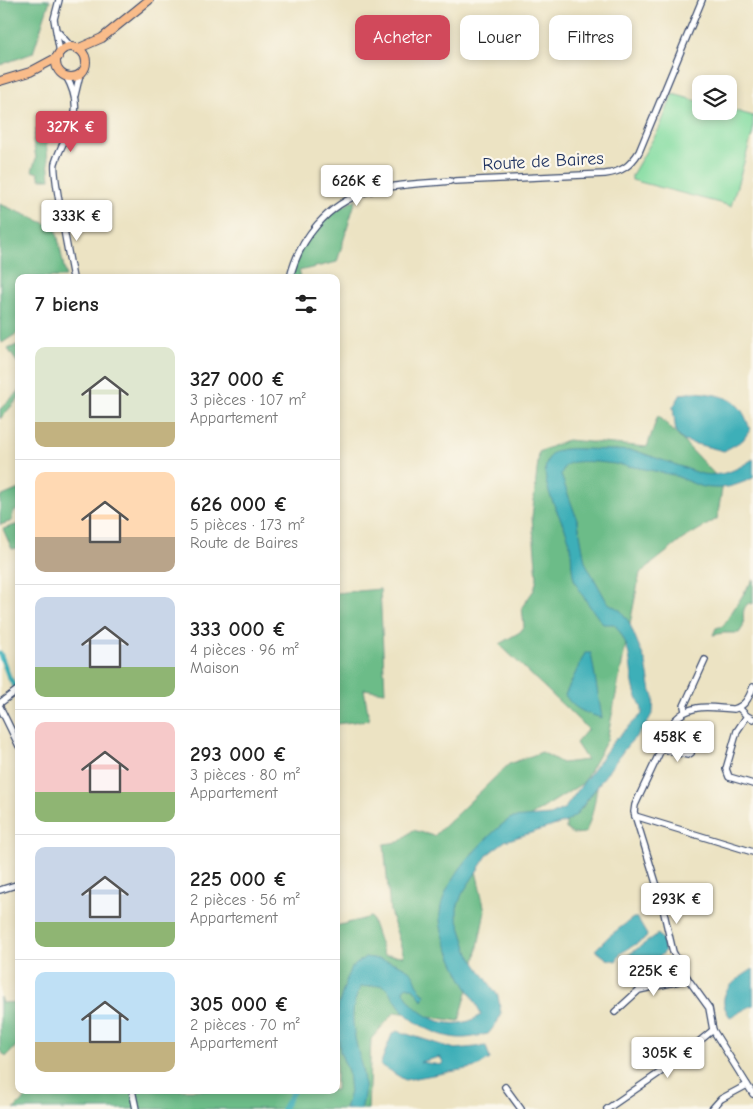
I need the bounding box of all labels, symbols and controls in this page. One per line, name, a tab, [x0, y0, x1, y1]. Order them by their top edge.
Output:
chip: Acheter	[355, 15, 450, 60]
chip: Louer	[460, 15, 539, 60]
chip: Filtres	[549, 15, 632, 60]
map controls	[692, 75, 737, 120]
button: layers	[692, 75, 737, 120]
pin: 327K €	[30, 110, 112, 153]
text: 327K €	[47, 118, 95, 136]
street label: Route de Baires	[482, 148, 604, 175]
pin: 626K €	[316, 164, 398, 207]
text: 626K €	[332, 172, 382, 190]
pin: 333K €	[36, 200, 118, 242]
text: 333K €	[52, 207, 102, 225]
icon: filters	[292, 290, 320, 318]
text: 7 biens	[35, 292, 99, 316]
icon: home	[75, 367, 135, 427]
text: 327 000 €	[190, 367, 286, 391]
text: 3 pièces · 107 m²	[190, 391, 306, 409]
text: Appartement	[190, 409, 278, 427]
icon: home	[75, 492, 135, 552]
text: 626 000 €	[190, 492, 288, 516]
text: 5 pièces · 173 m²	[190, 516, 305, 534]
text: Route de Baires	[190, 534, 298, 552]
icon: home	[75, 617, 135, 677]
text: 333 000 €	[190, 617, 287, 641]
text: 4 pièces · 96 m²	[190, 641, 299, 659]
text: Maison	[190, 659, 239, 677]
pin: 458K €	[637, 720, 719, 763]
text: 458K €	[653, 728, 703, 746]
icon: home	[75, 742, 135, 802]
text: 293 000 €	[190, 742, 287, 766]
text: 3 pièces · 80 m²	[190, 766, 300, 784]
text: Appartement	[190, 784, 278, 802]
icon: home	[75, 867, 135, 927]
text: 225 000 €	[190, 867, 288, 891]
pin: 293K €	[636, 882, 718, 925]
text: 293K €	[652, 890, 702, 908]
text: 2 pièces · 56 m²	[190, 891, 300, 909]
text: Appartement	[190, 909, 278, 927]
pin: 225K €	[613, 954, 695, 997]
text: 225K €	[629, 962, 679, 980]
icon: home	[75, 992, 135, 1052]
text: 305 000 €	[190, 992, 289, 1016]
text: 2 pièces · 70 m²	[190, 1016, 300, 1034]
text: Appartement	[190, 1034, 278, 1052]
pin: 305K €	[627, 1036, 709, 1079]
text: 305K €	[642, 1044, 694, 1062]

